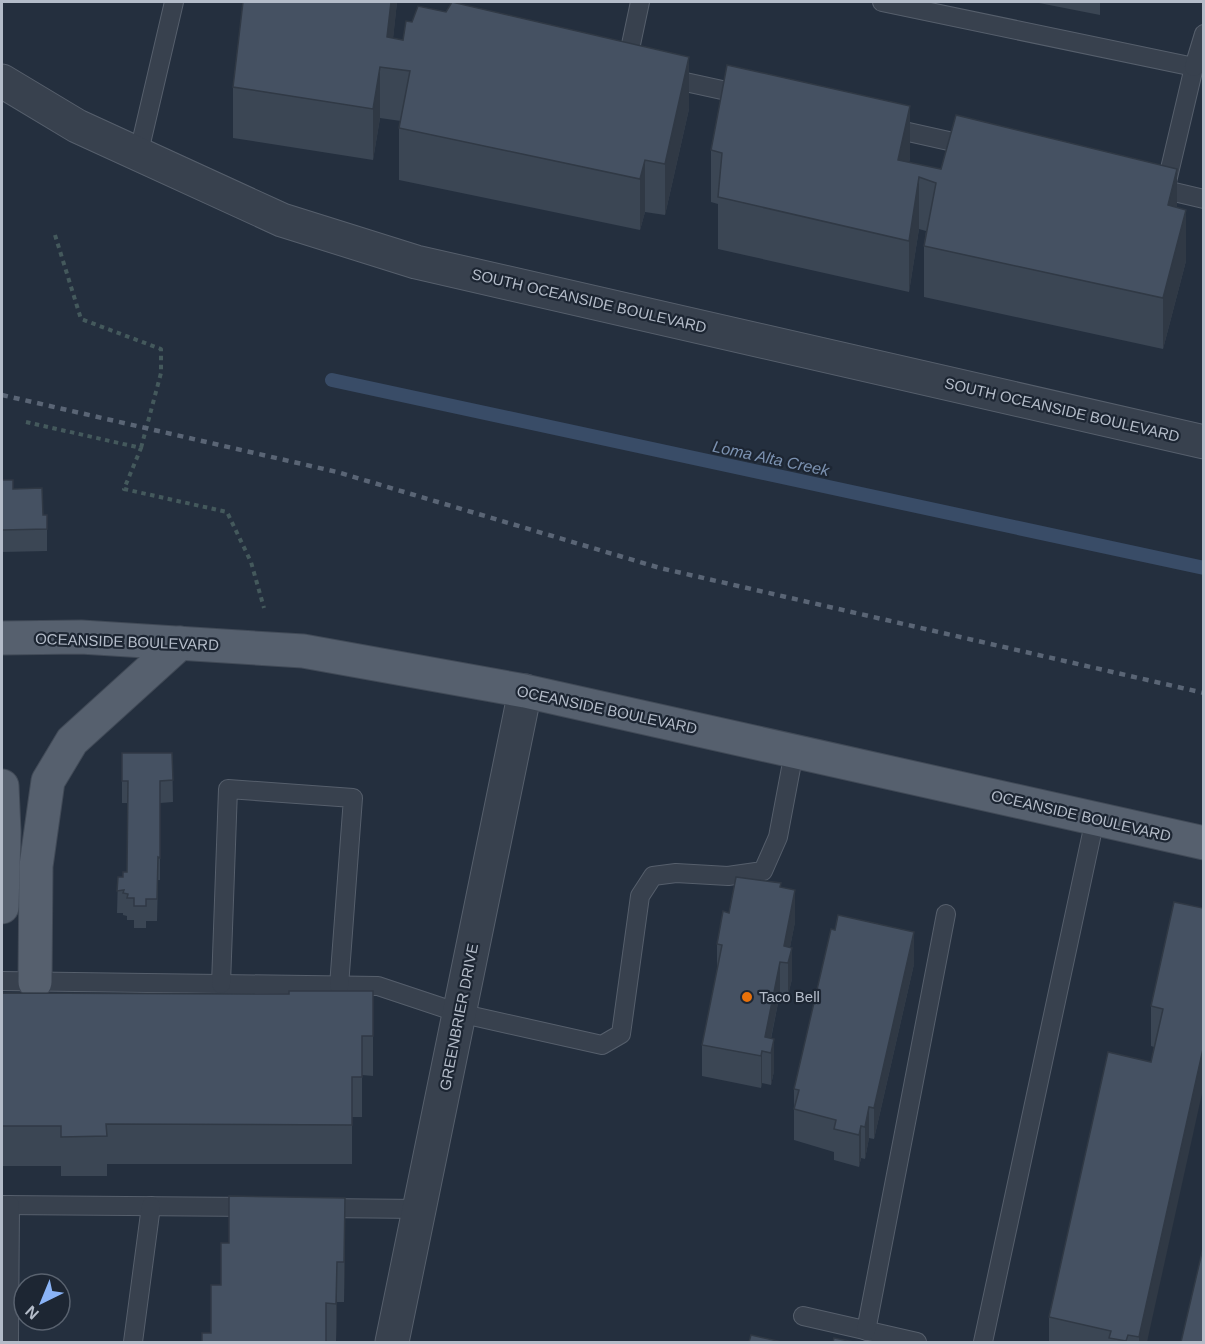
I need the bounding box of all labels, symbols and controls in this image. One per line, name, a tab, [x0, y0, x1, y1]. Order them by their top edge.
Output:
street label: SOUTH OCEANSIDE BOULEVARD	[470, 265, 708, 336]
street label: SOUTH OCEANSIDE BOULEVARD	[943, 374, 1181, 445]
water label: Loma Alta Creek	[711, 438, 832, 479]
street label: OCEANSIDE BOULEVARD	[35, 630, 219, 653]
street label: OCEANSIDE BOULEVARD	[515, 682, 699, 737]
street label: OCEANSIDE BOULEVARD	[990, 787, 1173, 845]
street label: GREENBRIER DRIVE	[436, 942, 481, 1092]
place label: Taco Bell	[759, 988, 820, 1005]
marker: Taco Bell	[740, 990, 754, 1004]
north arrow	[12, 1272, 72, 1332]
text: N	[22, 1302, 42, 1323]

